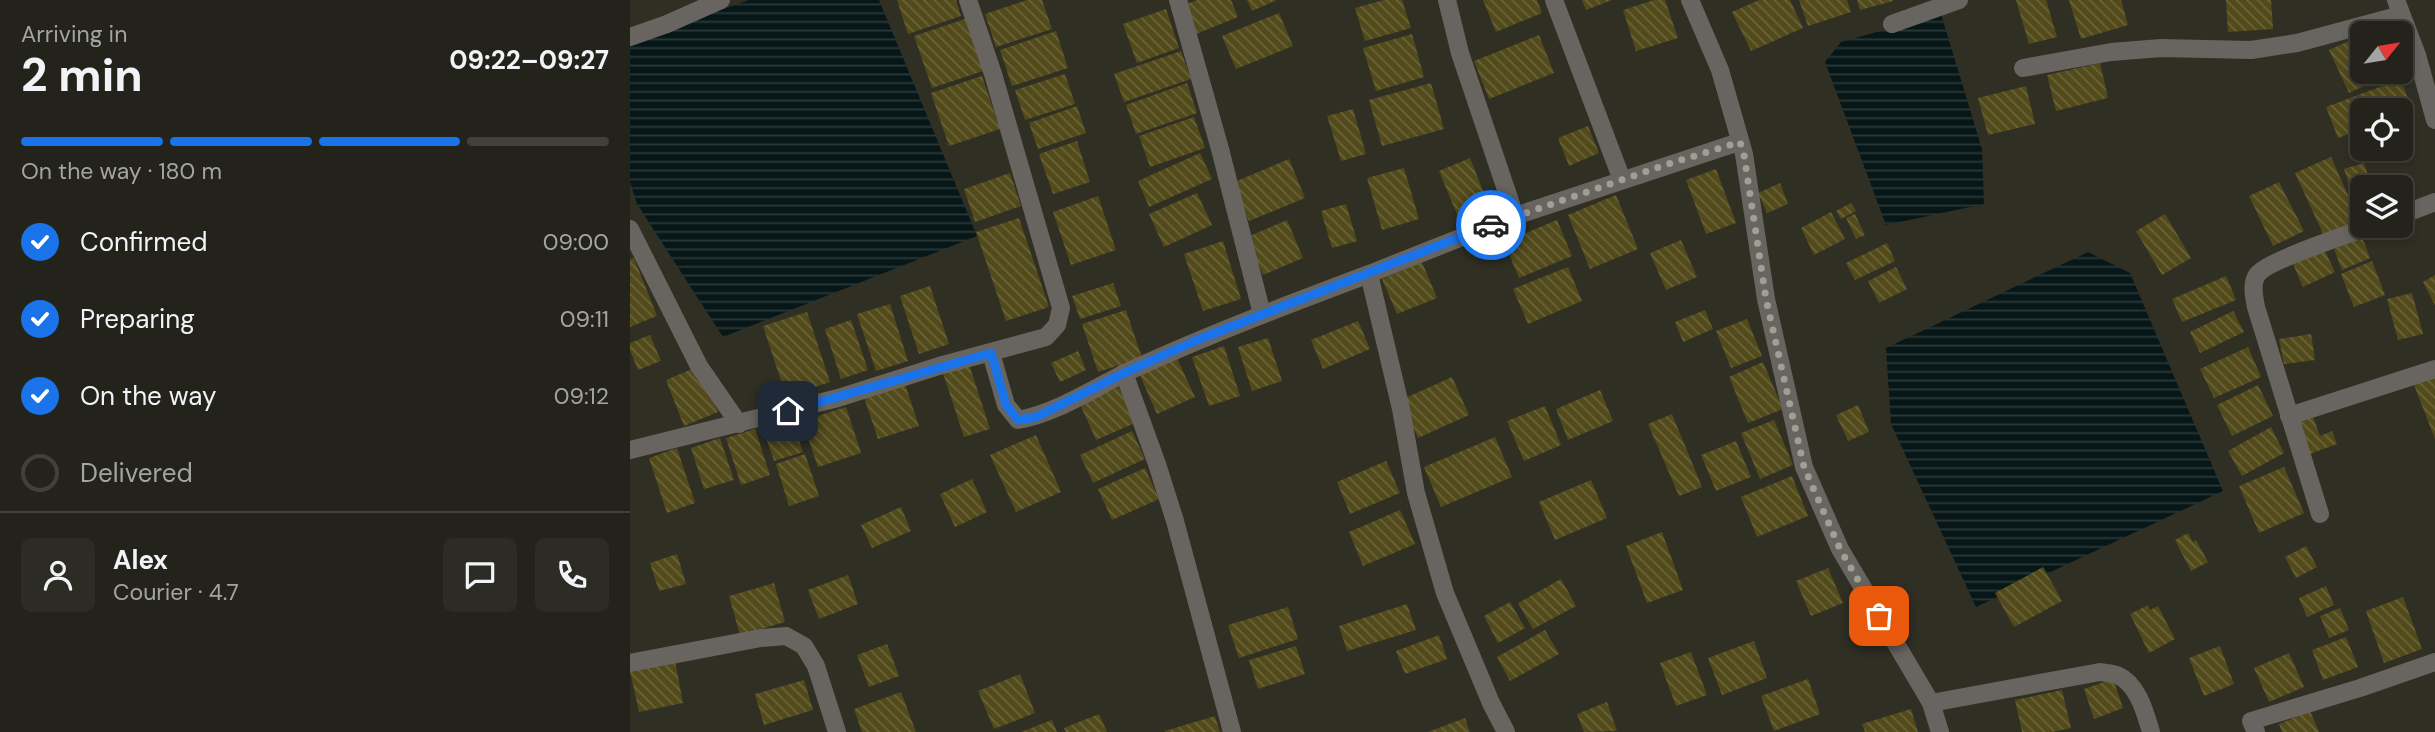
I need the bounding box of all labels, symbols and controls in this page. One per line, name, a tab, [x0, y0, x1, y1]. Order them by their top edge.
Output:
text: Arriving in	[21, 19, 127, 49]
north arrow	[2350, 21, 2413, 84]
map controls	[2350, 21, 2413, 238]
text: 09:22–09:27	[449, 43, 609, 77]
text: 2 min	[21, 45, 143, 105]
button: locate	[2350, 98, 2413, 161]
text: On the way · 180 m	[21, 156, 222, 186]
button: layers	[2350, 175, 2413, 238]
courier	[1456, 190, 1526, 260]
icon: car	[1472, 206, 1510, 244]
icon: check	[21, 223, 59, 261]
text: Confirmed	[80, 225, 207, 259]
text: 09:00	[543, 227, 609, 257]
icon: check	[21, 300, 59, 338]
text: Preparing	[80, 302, 195, 336]
text: 09:11	[560, 304, 609, 334]
icon: check	[21, 377, 59, 415]
text: On the way	[80, 379, 216, 413]
text: 09:12	[554, 381, 609, 411]
pin	[758, 381, 818, 441]
icon: home	[769, 392, 807, 430]
text: Delivered	[80, 456, 193, 490]
button: person	[21, 538, 95, 612]
button: chat	[443, 538, 517, 612]
button: phone	[535, 538, 609, 612]
text: Alex	[113, 543, 168, 577]
text: Courier · 4.7	[113, 577, 239, 607]
pin	[1849, 586, 1909, 646]
icon: bag	[1860, 597, 1898, 635]

